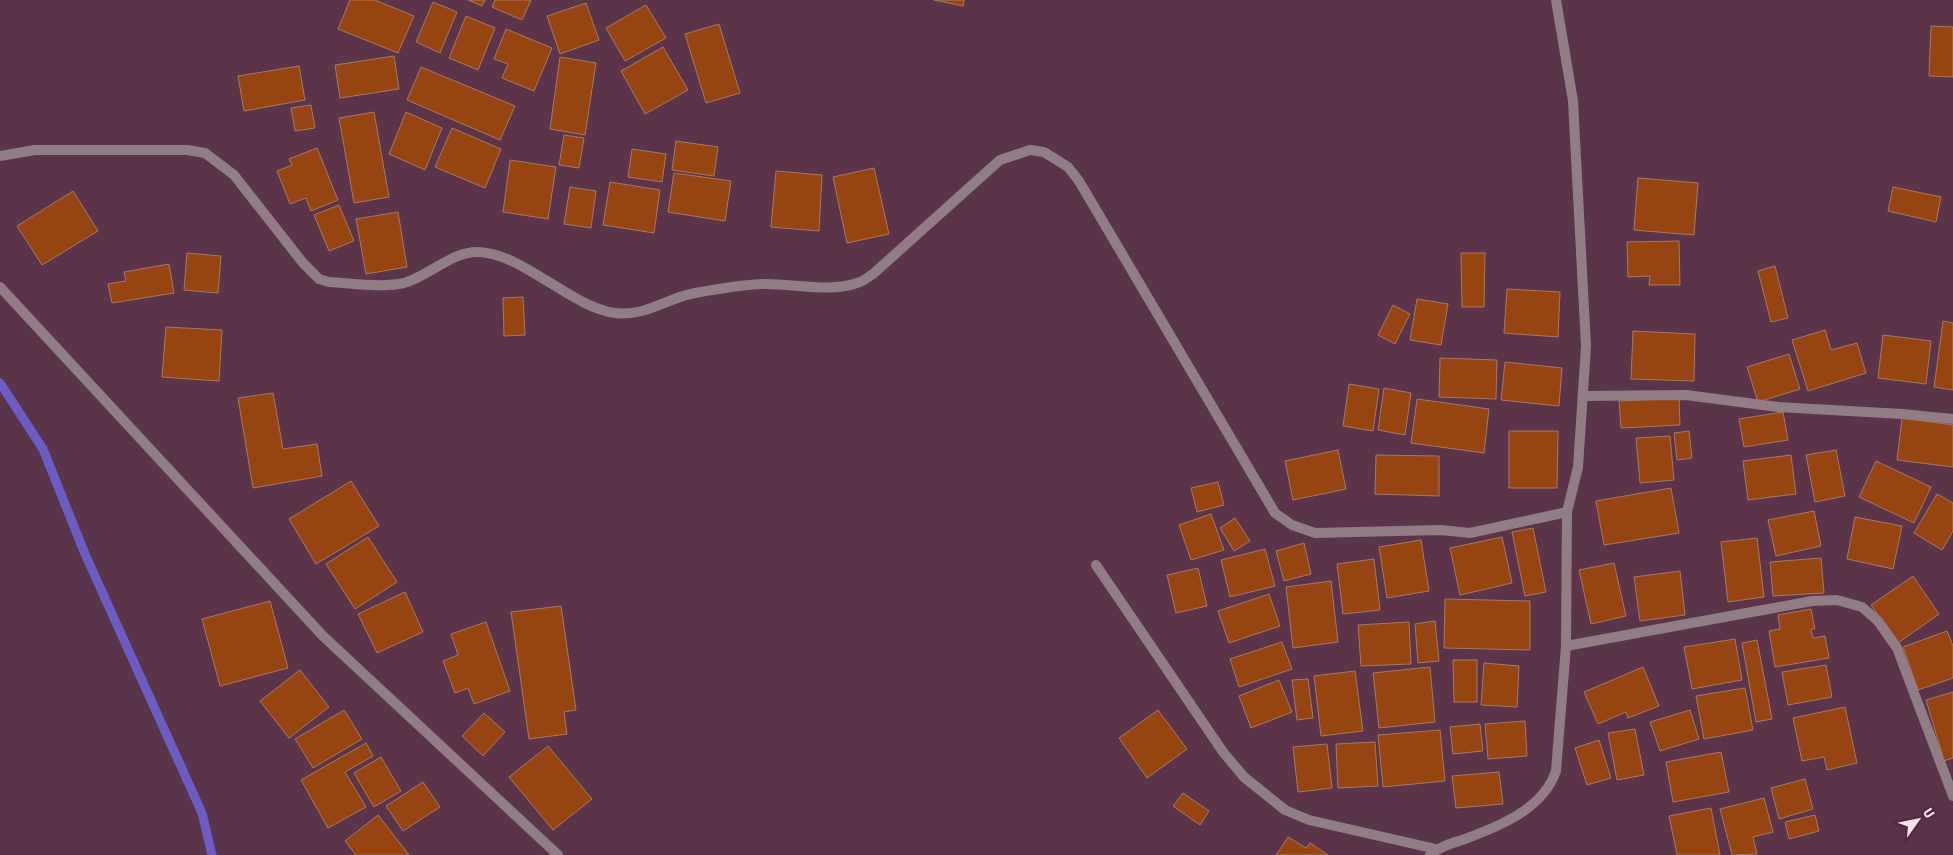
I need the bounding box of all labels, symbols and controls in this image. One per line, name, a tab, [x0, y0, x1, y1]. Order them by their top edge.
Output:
north arrow	[1893, 795, 1943, 845]
text: U	[1920, 805, 1938, 821]

